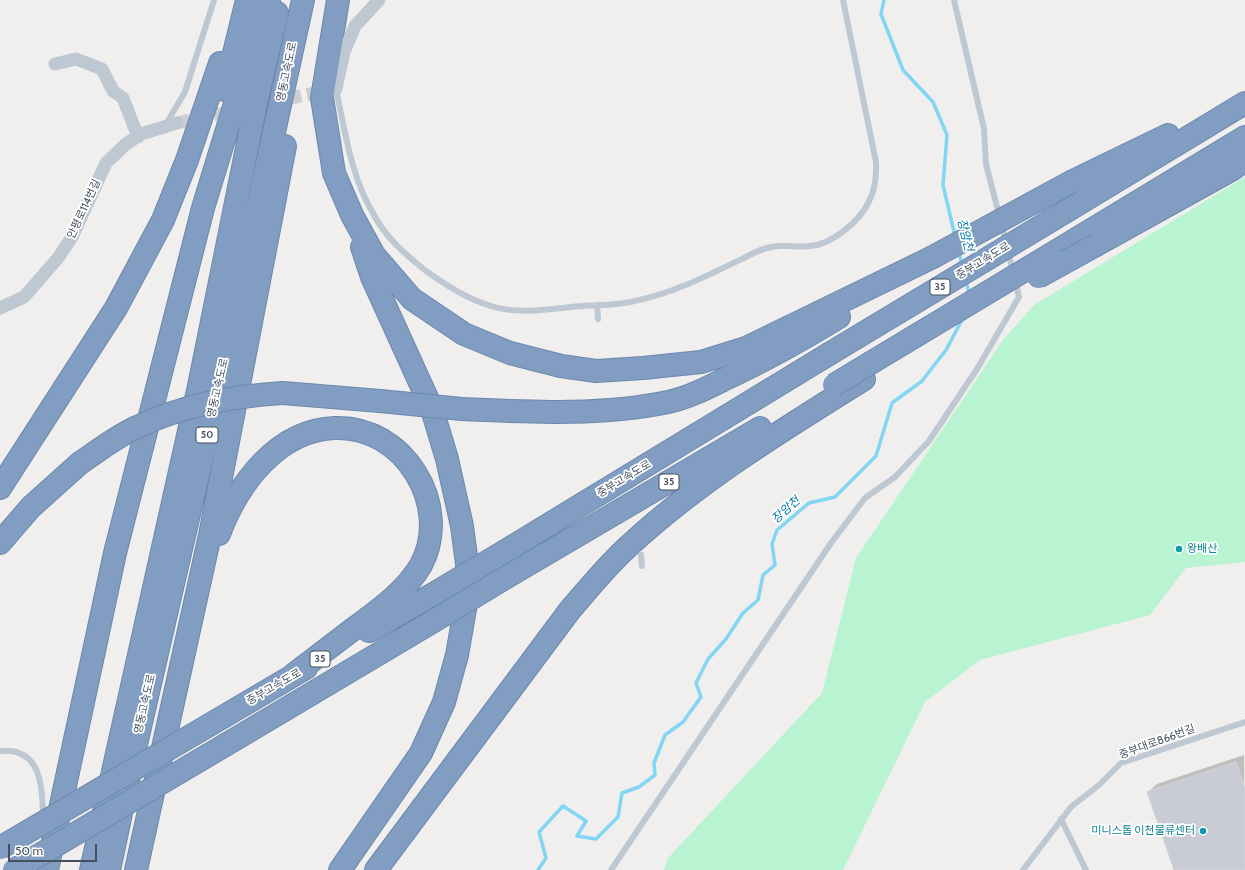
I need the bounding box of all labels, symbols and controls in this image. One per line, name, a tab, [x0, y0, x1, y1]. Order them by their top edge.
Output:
street label: 영동고속도로	[274, 41, 300, 103]
street label: 안평로114번길	[64, 177, 104, 241]
water label: 장암천	[954, 217, 976, 253]
street label: 중부고속도로	[954, 240, 1012, 282]
road number: 35	[930, 279, 950, 295]
street label: 영동고속도로	[205, 357, 231, 419]
road number: 50	[196, 427, 218, 443]
street label: 중부고속도로	[595, 458, 653, 500]
road number: 35	[659, 474, 679, 490]
water label: 장암천	[769, 494, 803, 526]
place label: 왕배산	[1187, 542, 1217, 556]
marker: 왕배산	[1174, 544, 1184, 554]
road number: 35	[310, 651, 330, 667]
street label: 중부고속도로	[244, 666, 304, 708]
street label: 영동고속도로	[132, 673, 158, 735]
street label: 중부대로866번길	[1117, 722, 1197, 762]
place label: 미니스톱 이천물류센터	[1091, 824, 1195, 838]
marker: 미니스톱 이천물류센터	[1198, 826, 1208, 836]
scale bar	[10, 836, 99, 862]
text: 50 m	[15, 843, 43, 858]

